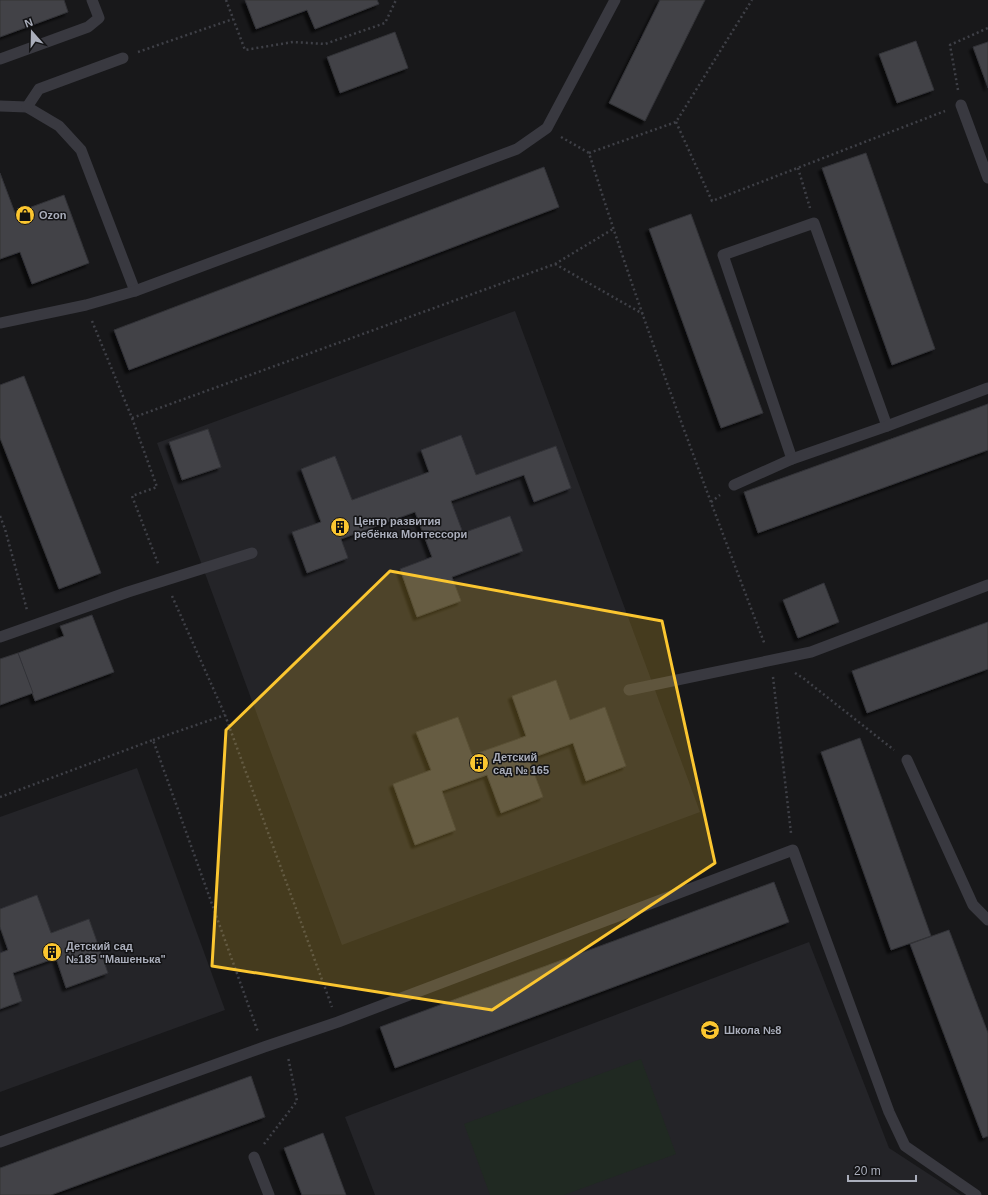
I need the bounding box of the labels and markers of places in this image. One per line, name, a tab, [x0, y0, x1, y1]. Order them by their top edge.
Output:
shop icon: Ozon	[14, 204, 36, 226]
place label: Ozon	[39, 209, 67, 221]
place label: Центр развития ребёнка Монтессори	[354, 515, 467, 540]
building icon: Центр развития ребёнка Монтессори	[329, 516, 351, 538]
place label: Детский сад № 165	[493, 751, 549, 776]
building icon: Детский сад № 165	[468, 752, 490, 774]
place label: Детский сад №185 "Машенька"	[66, 940, 166, 965]
building icon: Детский сад №185 "Машенька"	[41, 941, 63, 963]
school or university icon: Школа №8	[699, 1019, 721, 1041]
place label: Школа №8	[724, 1024, 781, 1036]

